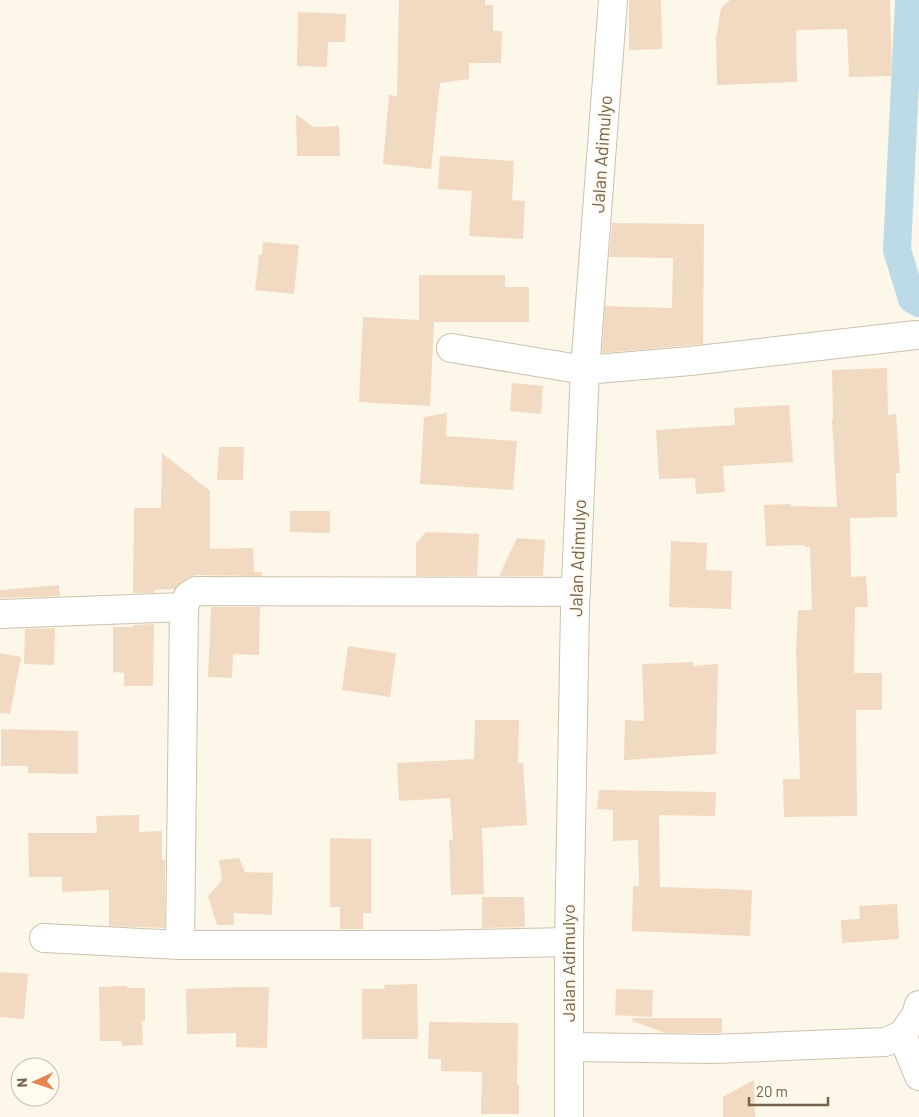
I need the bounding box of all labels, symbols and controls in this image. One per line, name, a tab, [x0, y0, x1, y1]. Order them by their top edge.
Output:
street label: Jalan Adimulyo	[586, 94, 616, 213]
street label: Jalan Adimulyo	[564, 499, 590, 617]
street label: Jalan Adimulyo	[557, 904, 579, 1022]
north arrow	[10, 1057, 60, 1107]
scale bar	[749, 1074, 828, 1106]
text: N	[13, 1078, 30, 1088]
text: 20 m	[756, 1082, 788, 1100]

